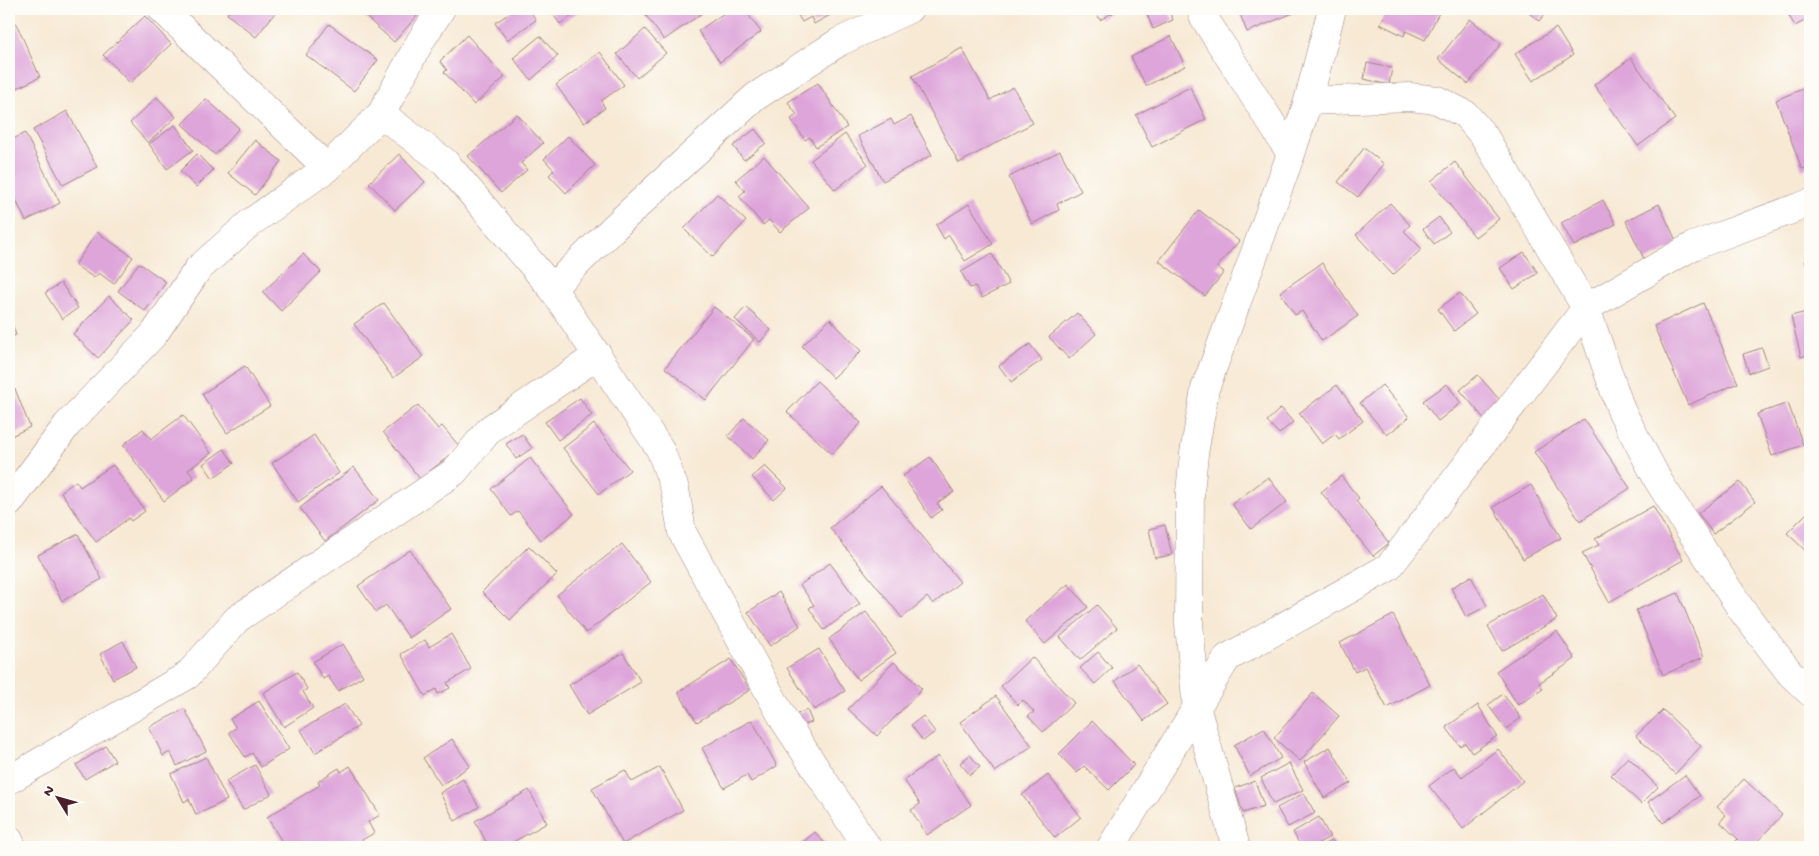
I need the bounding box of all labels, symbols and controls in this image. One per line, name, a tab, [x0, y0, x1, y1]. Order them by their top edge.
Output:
north arrow	[32, 774, 82, 824]
text: N	[40, 783, 59, 800]

